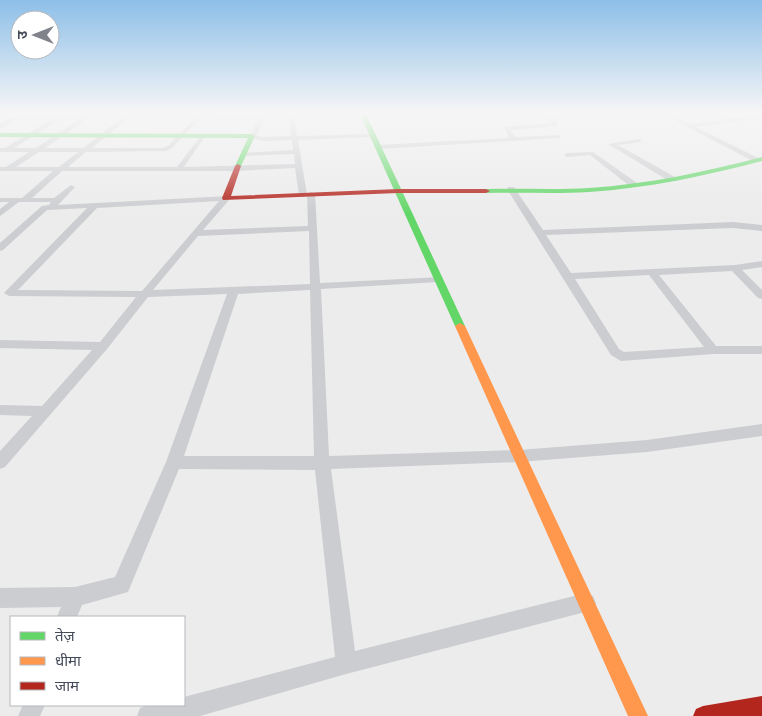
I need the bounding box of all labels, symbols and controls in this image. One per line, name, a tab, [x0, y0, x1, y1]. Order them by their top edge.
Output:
north arrow	[10, 10, 60, 60]
text: उ	[13, 30, 31, 39]
legend	[10, 616, 185, 706]
text: तेज़	[55, 626, 76, 645]
text: धीमा	[55, 651, 82, 670]
text: जाम	[55, 676, 80, 695]

